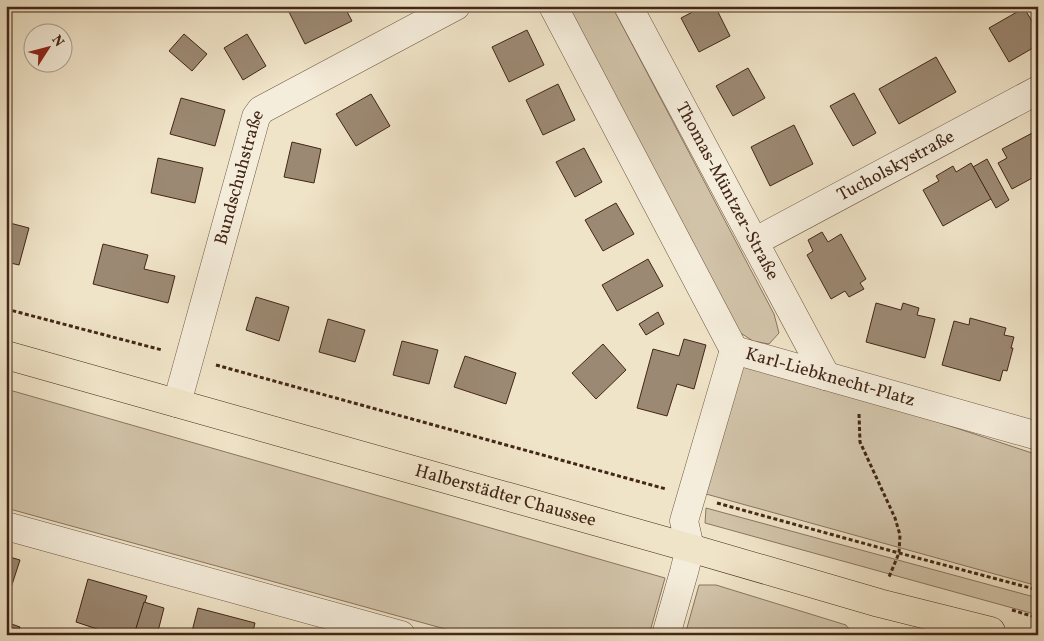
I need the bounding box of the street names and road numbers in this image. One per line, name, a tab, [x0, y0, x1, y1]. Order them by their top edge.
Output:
street label: Thomas-Müntzer-Straße	[669, 98, 785, 285]
street label: Bundschuhstraße	[209, 104, 270, 248]
street label: Tucholskystraße	[833, 124, 959, 208]
street label: Karl-Liebknecht-Platz	[743, 341, 918, 413]
street label: Halberstädter Chaussee	[412, 459, 599, 533]

